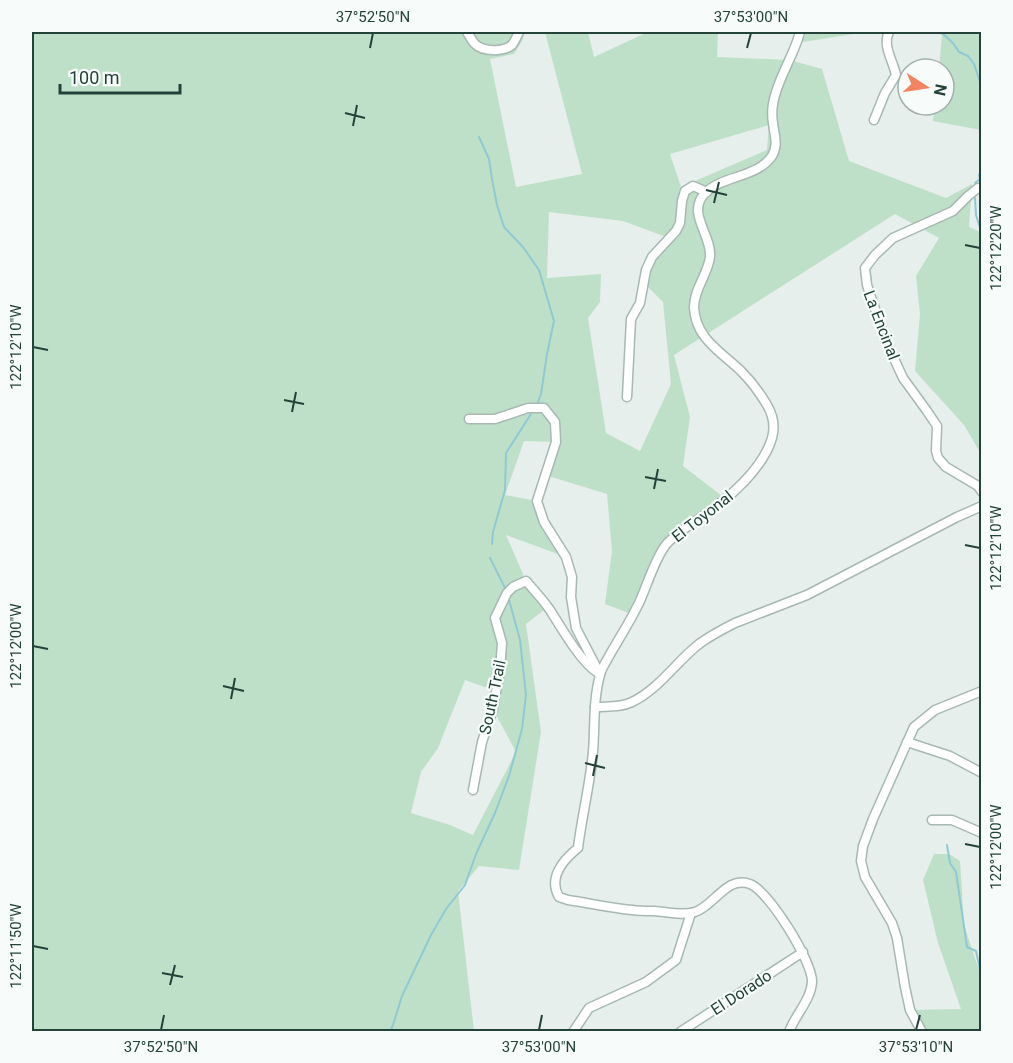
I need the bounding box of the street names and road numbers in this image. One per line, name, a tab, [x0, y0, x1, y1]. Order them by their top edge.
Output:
street label: La Encinal	[860, 288, 903, 363]
street label: El Toyonal	[668, 487, 737, 546]
street label: South Trail	[475, 658, 510, 736]
street label: El Dorado	[707, 966, 775, 1019]

